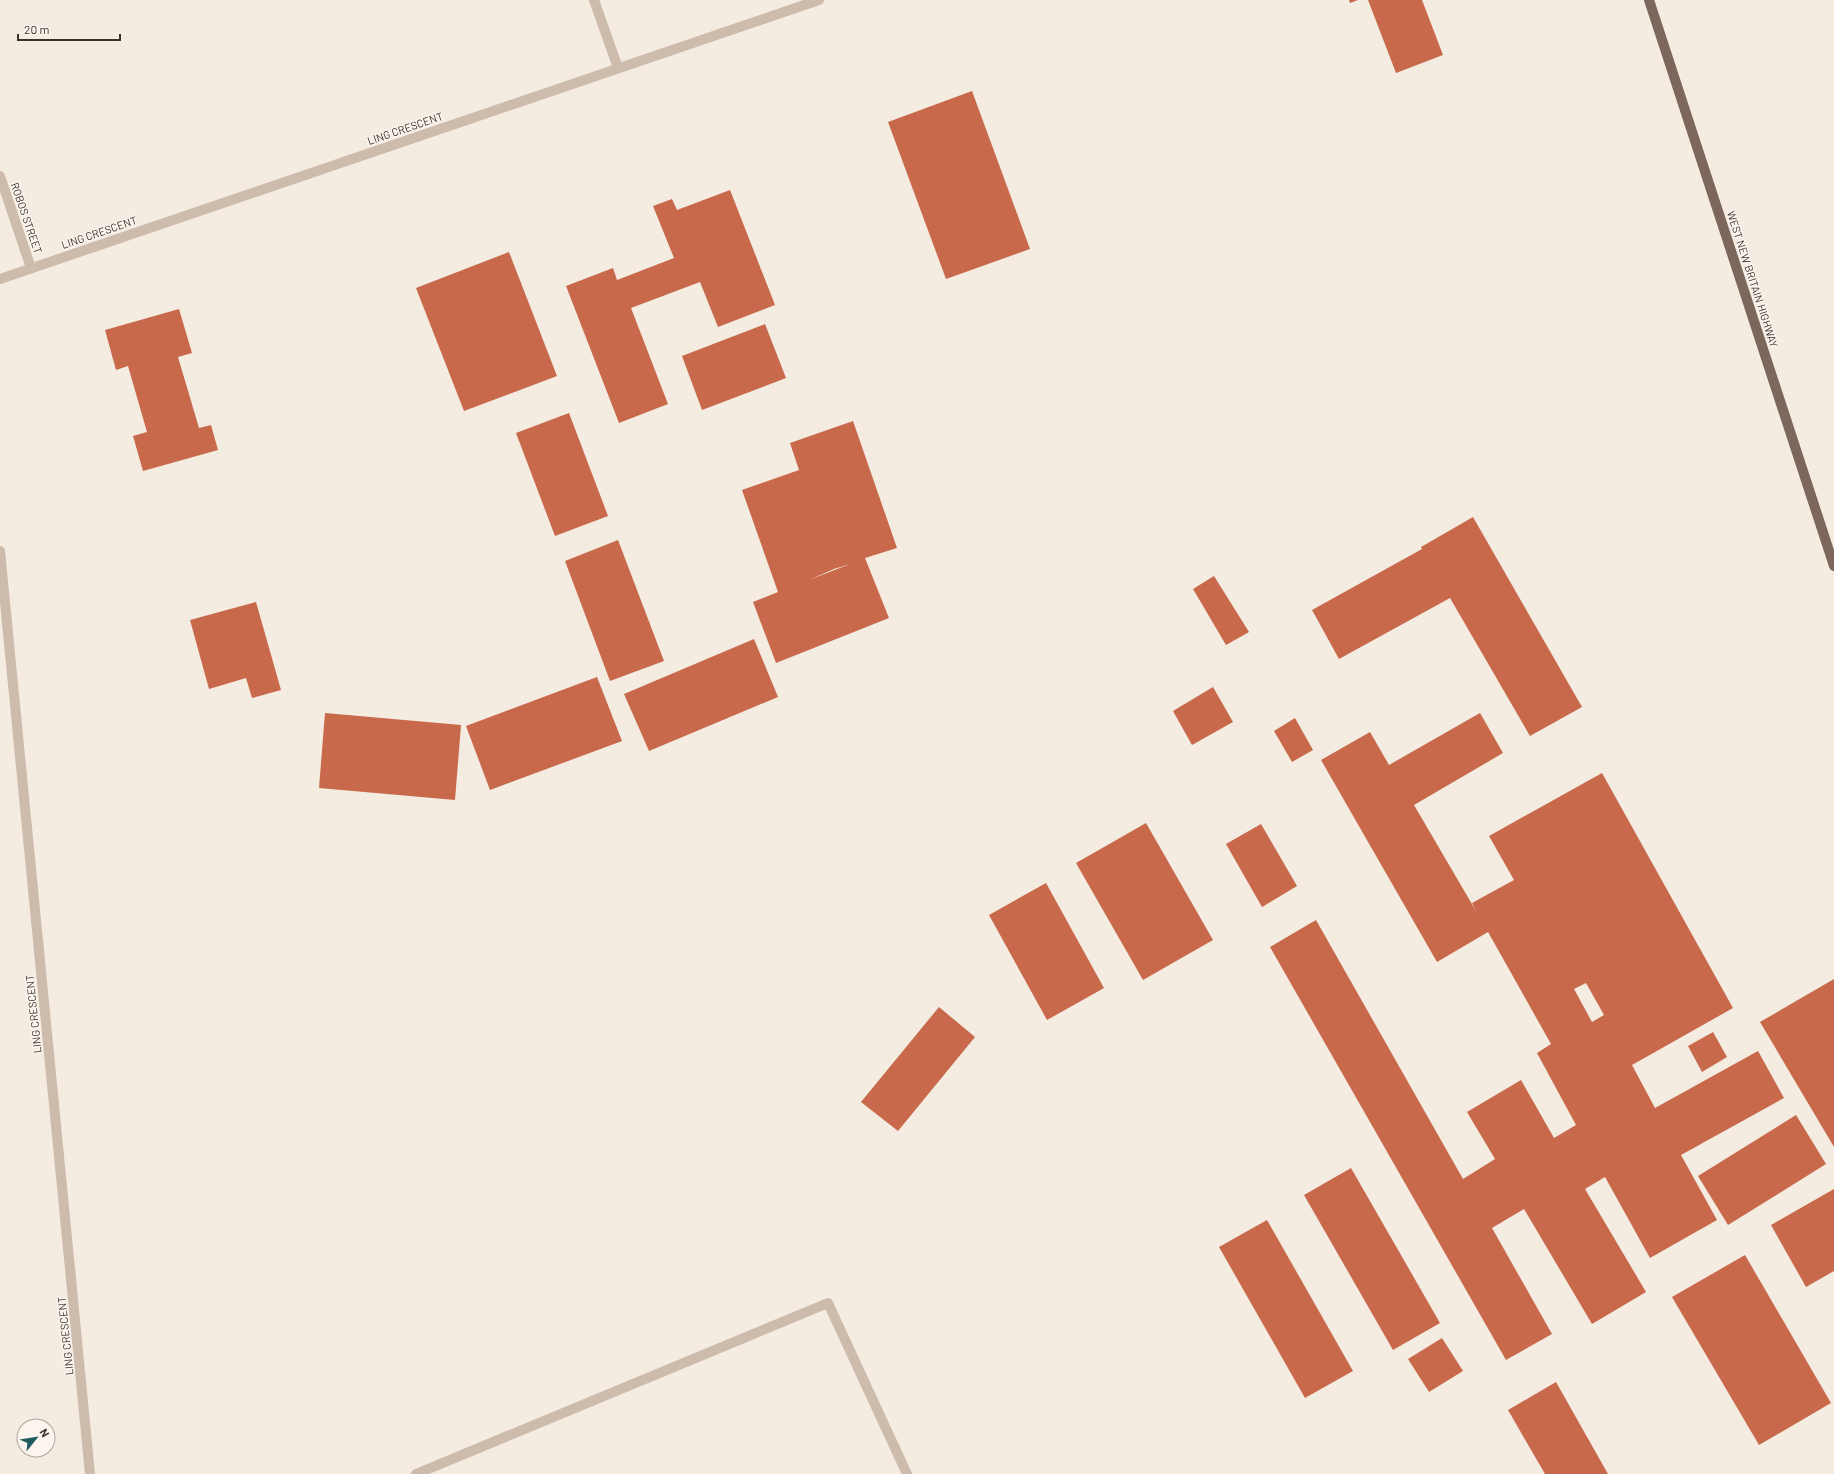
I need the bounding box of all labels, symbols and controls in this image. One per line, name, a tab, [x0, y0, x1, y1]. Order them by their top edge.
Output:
scale bar	[18, 16, 120, 42]
text: 20 m	[24, 22, 50, 36]
street label: LING CRESCENT	[366, 109, 444, 147]
street label: ROBOS STREET	[9, 181, 45, 255]
street label: WEST NEW BRITAIN HIGHWAY	[1725, 209, 1781, 349]
street label: LING CRESCENT	[60, 213, 138, 251]
street label: LING CRESCENT	[22, 974, 44, 1054]
street label: LING CRESCENT	[54, 1296, 76, 1376]
north arrow	[16, 1418, 56, 1458]
text: N	[38, 1426, 53, 1439]

